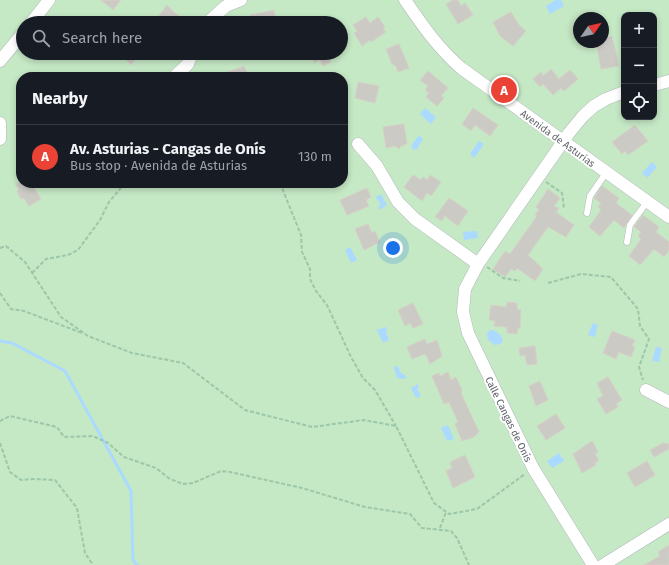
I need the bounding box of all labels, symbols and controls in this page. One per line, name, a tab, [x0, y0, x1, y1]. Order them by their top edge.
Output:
north arrow	[573, 12, 609, 48]
map controls	[621, 12, 657, 120]
button: +	[621, 12, 657, 48]
search box	[16, 16, 348, 60]
icon: search	[30, 27, 52, 49]
text: Search here	[62, 29, 142, 47]
button: −	[621, 48, 657, 84]
pin: A	[491, 75, 517, 105]
button: locate	[621, 84, 657, 120]
text: Nearby	[32, 88, 87, 109]
street label: Avenida de Asturias	[518, 108, 597, 170]
text: Av. Asturias - Cangas de Onís	[70, 140, 266, 158]
text: A	[41, 149, 49, 164]
text: 130 m	[298, 149, 332, 164]
text: Bus stop · Avenida de Asturias	[70, 158, 247, 173]
your location	[383, 238, 403, 258]
street label: Calle Cangas de Onís	[482, 374, 535, 464]

